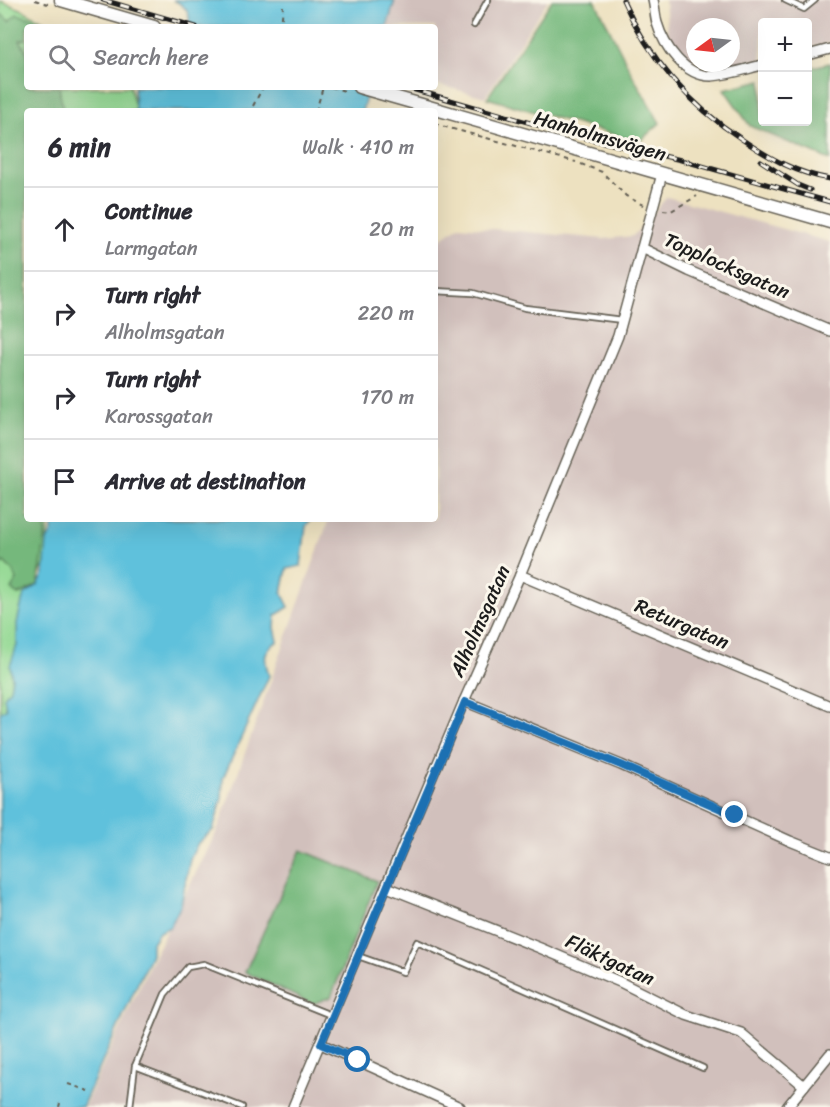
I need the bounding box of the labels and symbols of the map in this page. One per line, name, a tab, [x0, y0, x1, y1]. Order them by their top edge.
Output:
north arrow	[686, 18, 740, 72]
street label: Hanholmsvägen	[530, 100, 671, 172]
street label: Topplocksgatan	[658, 223, 796, 310]
street label: Alholmsgatan	[439, 559, 520, 684]
street label: Returgatan	[629, 588, 735, 660]
route end	[721, 801, 747, 827]
street label: Fläktgatan	[560, 924, 661, 996]
route start	[344, 1046, 370, 1072]

